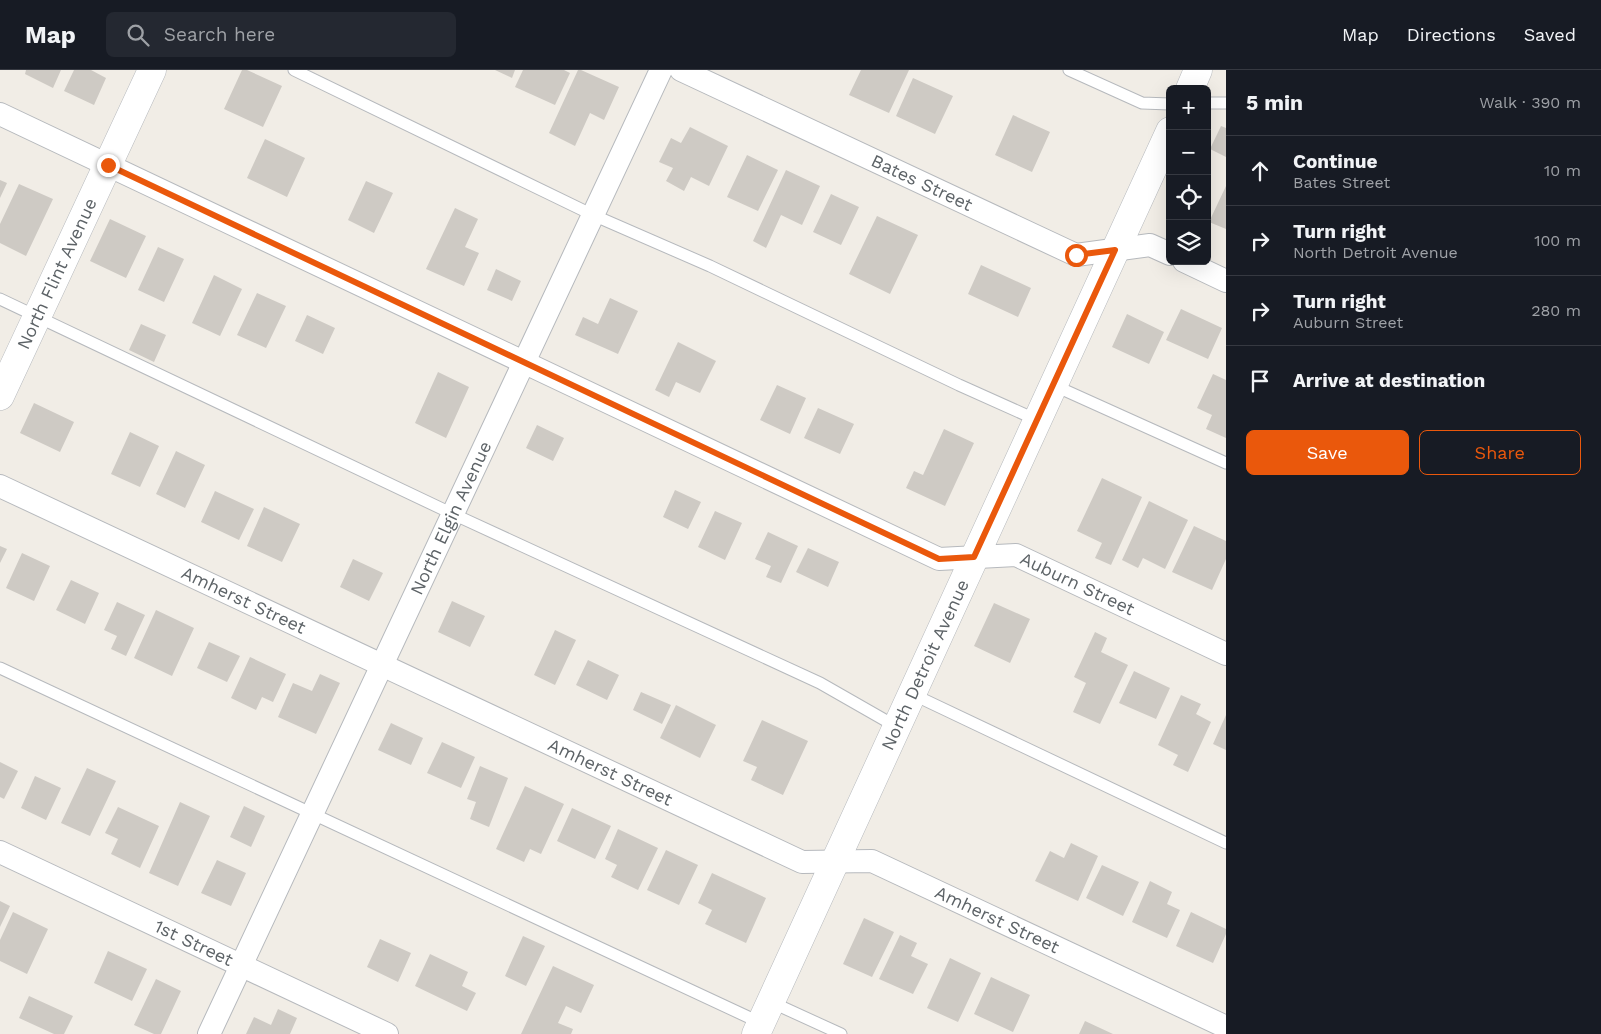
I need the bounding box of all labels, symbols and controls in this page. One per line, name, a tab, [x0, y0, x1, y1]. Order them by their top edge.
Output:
search box	[106, 12, 456, 57]
text: Map	[25, 21, 76, 49]
icon: search	[124, 21, 152, 49]
text: Search here	[164, 23, 275, 46]
text: Map	[1342, 24, 1379, 45]
text: Directions	[1407, 24, 1496, 45]
text: Saved	[1524, 24, 1576, 45]
map controls	[1166, 85, 1211, 265]
button: +	[1166, 85, 1211, 130]
text: 5 min	[1246, 90, 1303, 115]
text: Walk · 390 m	[1479, 93, 1581, 112]
button: −	[1166, 130, 1211, 175]
street label: Bates Street	[868, 150, 976, 215]
text: Continue	[1293, 150, 1377, 173]
route end	[97, 154, 120, 177]
icon: ahead	[1246, 157, 1274, 185]
text: 10 m	[1544, 161, 1581, 180]
text: Bates Street	[1293, 173, 1390, 192]
button: locate	[1166, 175, 1211, 220]
street label: North Flint Avenue	[12, 194, 101, 352]
button: layers	[1166, 220, 1211, 265]
text: Turn right	[1293, 220, 1386, 243]
icon: right	[1246, 227, 1274, 255]
text: 100 m	[1534, 231, 1581, 250]
text: North Detroit Avenue	[1293, 243, 1458, 262]
route start	[1065, 244, 1088, 267]
text: Turn right	[1293, 290, 1386, 313]
icon: right	[1246, 297, 1274, 325]
text: 280 m	[1531, 301, 1581, 320]
text: Auburn Street	[1293, 313, 1403, 332]
icon: arrive	[1246, 367, 1274, 395]
text: Arrive at destination	[1293, 369, 1485, 392]
button: Save	[1246, 430, 1409, 475]
button: Share	[1419, 430, 1581, 475]
street label: North Elgin Avenue	[406, 438, 496, 598]
street label: Auburn Street	[1017, 547, 1139, 620]
street label: Amherst Street	[178, 562, 310, 638]
street label: North Detroit Avenue	[877, 576, 973, 753]
street label: Amherst Street	[545, 734, 676, 810]
street label: Amherst Street	[932, 881, 1063, 958]
street label: 1st Street	[151, 915, 237, 970]

